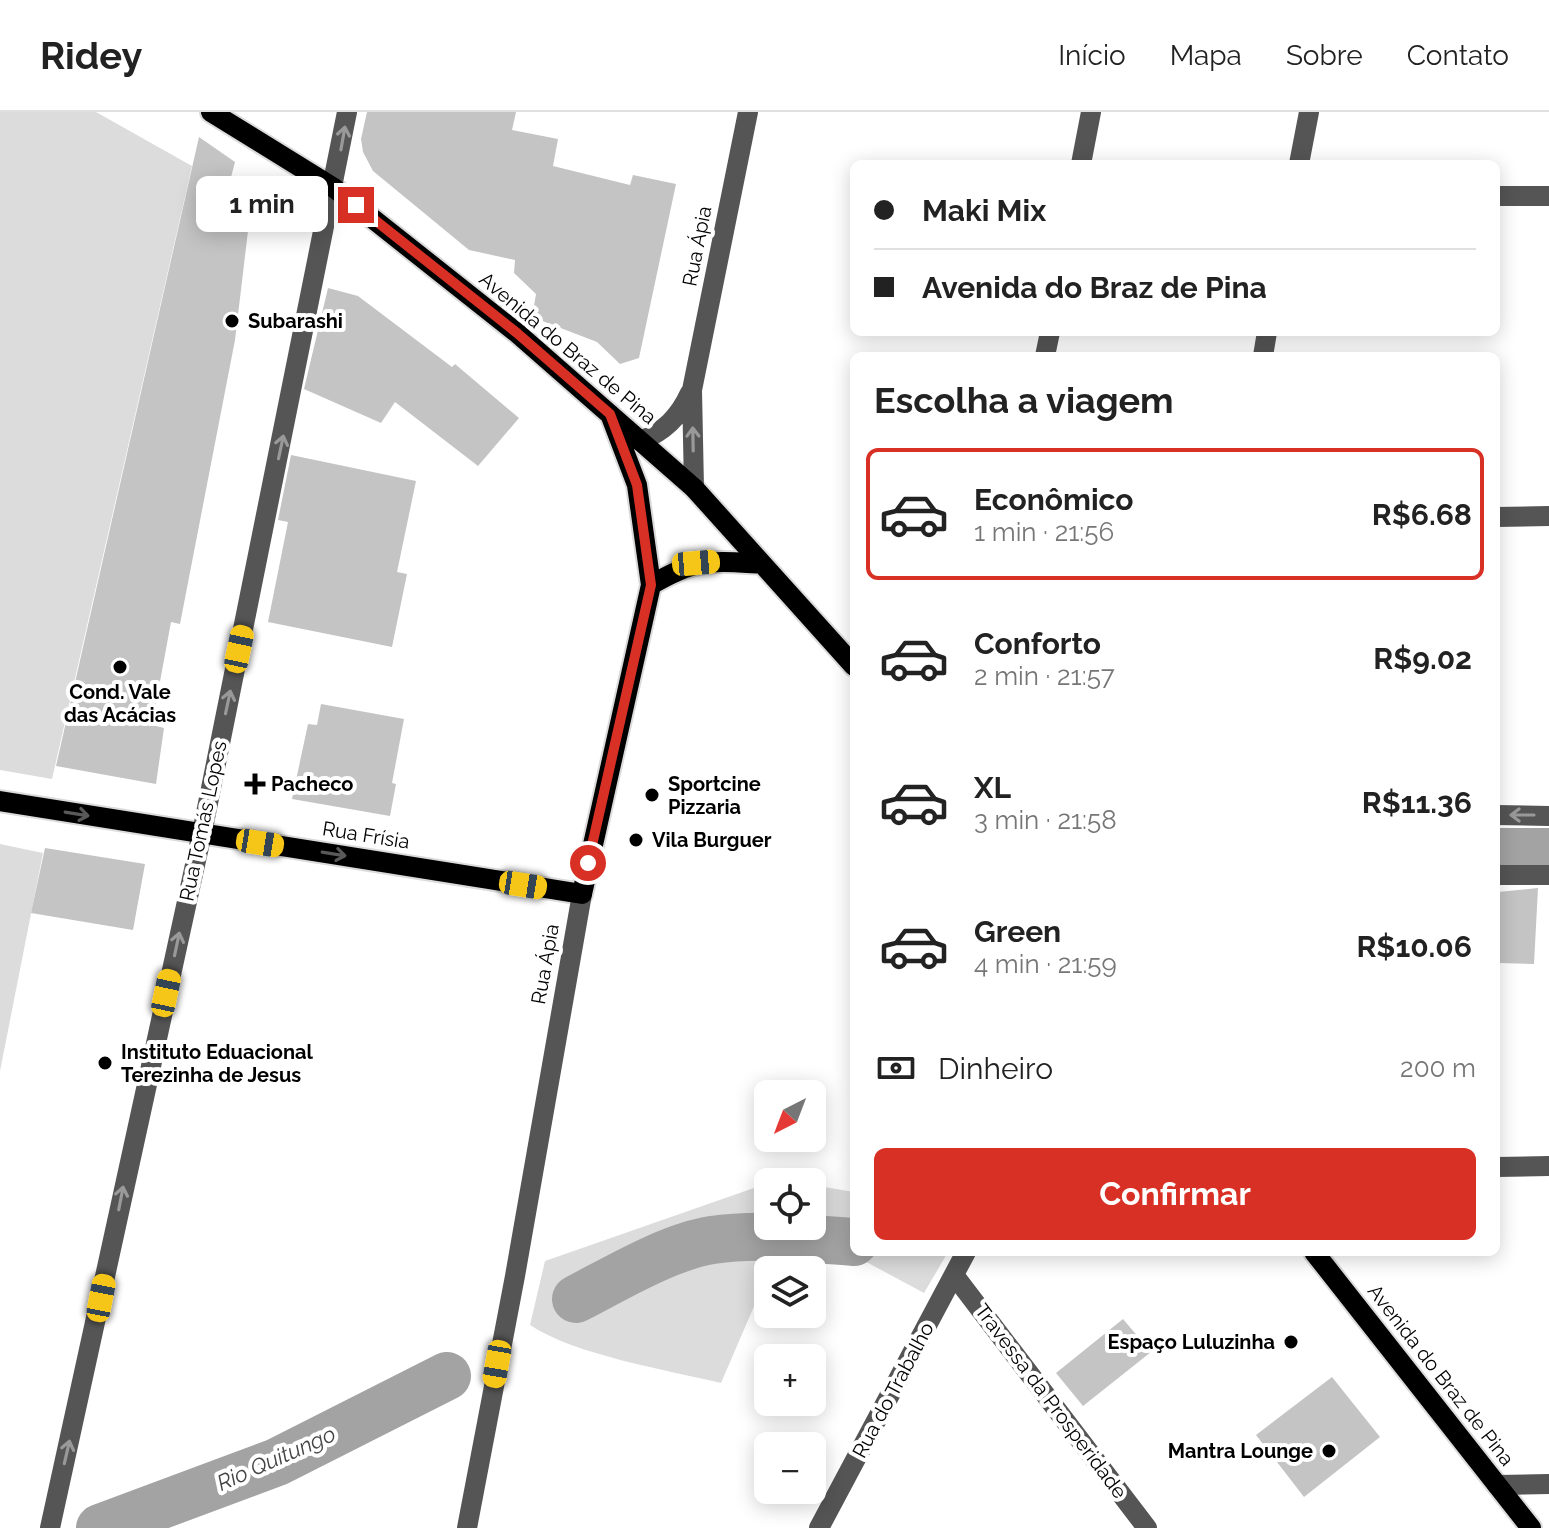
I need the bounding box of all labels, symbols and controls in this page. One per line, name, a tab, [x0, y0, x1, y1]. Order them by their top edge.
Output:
text: Ridey	[40, 33, 142, 78]
text: Início	[1058, 39, 1126, 72]
text: Mapa	[1170, 39, 1242, 72]
text: Sobre	[1286, 39, 1363, 72]
text: Contato	[1407, 39, 1509, 72]
one-way arrow	[336, 125, 351, 151]
callout: 1 min	[196, 177, 328, 233]
route end	[338, 187, 374, 223]
text: 1 min	[229, 189, 295, 219]
text: Maki Mix	[922, 193, 1046, 228]
street label: Rua Ápia	[677, 204, 717, 288]
street label: Avenida do Braz de Pina	[475, 267, 661, 429]
text: Avenida do Braz de Pina	[922, 270, 1267, 305]
place label: Subarashi	[248, 309, 343, 333]
marker: Subarashi	[223, 312, 241, 330]
text: Escolha a viagem	[874, 379, 1174, 421]
one-way arrow	[685, 426, 701, 453]
one-way arrow	[274, 435, 289, 461]
icon: car	[878, 478, 950, 550]
text: Econômico	[974, 482, 1134, 517]
text: R$6.68	[1372, 497, 1472, 532]
text: 1 min · 21:56	[974, 517, 1114, 547]
car	[671, 549, 721, 577]
icon: car	[878, 622, 950, 694]
car	[222, 623, 256, 675]
text: Conforto	[974, 626, 1101, 661]
text: R$9.02	[1373, 641, 1472, 676]
marker: Cond. Vale das Acácias	[111, 658, 129, 676]
text: 2 min · 21:57	[974, 661, 1115, 691]
place label: Cond. Vale das Acácias	[64, 680, 176, 727]
one-way arrow	[222, 690, 237, 715]
street label: Rua Tomás Lopes	[174, 739, 232, 903]
icon: car	[878, 766, 950, 838]
text: XL	[974, 770, 1011, 805]
place label: Pacheco	[271, 772, 353, 796]
place label: Sportcine Pizzaria	[668, 772, 761, 819]
marker: Pacheco	[246, 775, 264, 793]
text: R$11.36	[1362, 785, 1472, 820]
marker: Sportcine Pizzaria	[643, 786, 661, 804]
text: 3 min · 21:58	[974, 805, 1117, 835]
one-way arrow	[64, 807, 89, 822]
one-way arrow	[1510, 808, 1536, 823]
street label: Rua Frísia	[321, 816, 411, 854]
car	[234, 827, 286, 859]
place label: Vila Burguer	[652, 828, 772, 852]
marker: Vila Burguer	[627, 831, 645, 849]
route start	[570, 845, 606, 881]
one-way arrow	[321, 848, 346, 863]
car	[497, 869, 549, 901]
icon: car	[878, 910, 950, 982]
text: Green	[974, 914, 1061, 949]
street label: Rua Ápia	[526, 922, 564, 1006]
text: R$10.06	[1356, 929, 1472, 964]
one-way arrow	[170, 931, 185, 957]
text: 4 min · 21:59	[974, 949, 1117, 979]
car	[149, 967, 183, 1019]
place label: Instituto Eduacional Terezinha de Jesus	[121, 1040, 314, 1087]
icon: cash	[874, 1046, 918, 1090]
text: Dinheiro	[938, 1051, 1053, 1086]
text: 200 m	[1400, 1053, 1476, 1083]
marker: Instituto Eduacional Terezinha de Jesus	[96, 1054, 114, 1072]
north arrow	[754, 1080, 826, 1152]
map controls	[754, 1080, 826, 1504]
button: Confirmar	[874, 1148, 1476, 1240]
button: locate	[754, 1168, 826, 1240]
one-way arrow	[115, 1185, 130, 1211]
button: layers	[754, 1256, 826, 1328]
car	[85, 1272, 117, 1324]
street label: Avenida do Braz de Pina	[1363, 1280, 1519, 1470]
street label: Travessa da Prosperidade	[970, 1299, 1132, 1503]
street label: Rua do Trabalho	[847, 1318, 939, 1462]
place label: Espaço Luluzinha	[1108, 1330, 1275, 1354]
marker: Espaço Luluzinha	[1282, 1333, 1300, 1351]
car	[481, 1338, 513, 1390]
button: +	[754, 1344, 826, 1416]
water label: Rio Quitungo	[213, 1420, 339, 1496]
button: −	[754, 1432, 826, 1504]
place label: Mantra Lounge	[1168, 1439, 1313, 1463]
one-way arrow	[60, 1440, 75, 1465]
marker: Mantra Lounge	[1320, 1442, 1338, 1460]

